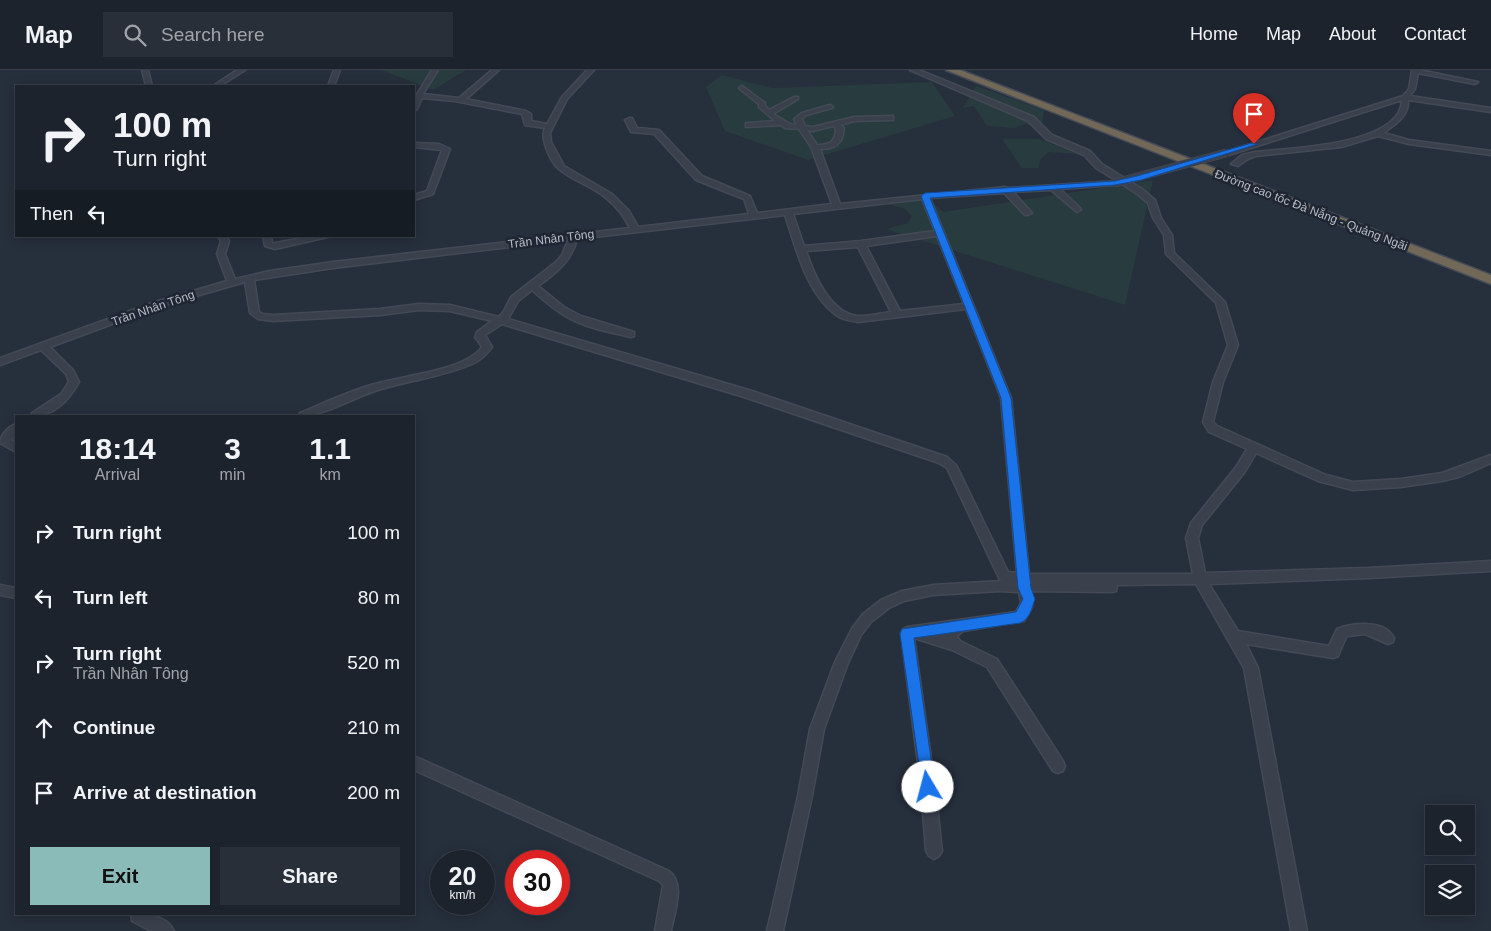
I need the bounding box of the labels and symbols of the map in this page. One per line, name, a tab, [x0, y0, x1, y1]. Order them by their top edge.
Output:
pin	[1233, 93, 1275, 144]
street label: Đường cao tốc Đà Nẵng - Quảng Ngãi	[1213, 166, 1410, 253]
street label: Trần Nhân Tông	[507, 227, 595, 251]
street label: Trần Nhân Tông	[110, 287, 196, 329]
position arrow	[901, 760, 953, 812]
speed limit sign: 30	[505, 850, 570, 915]

